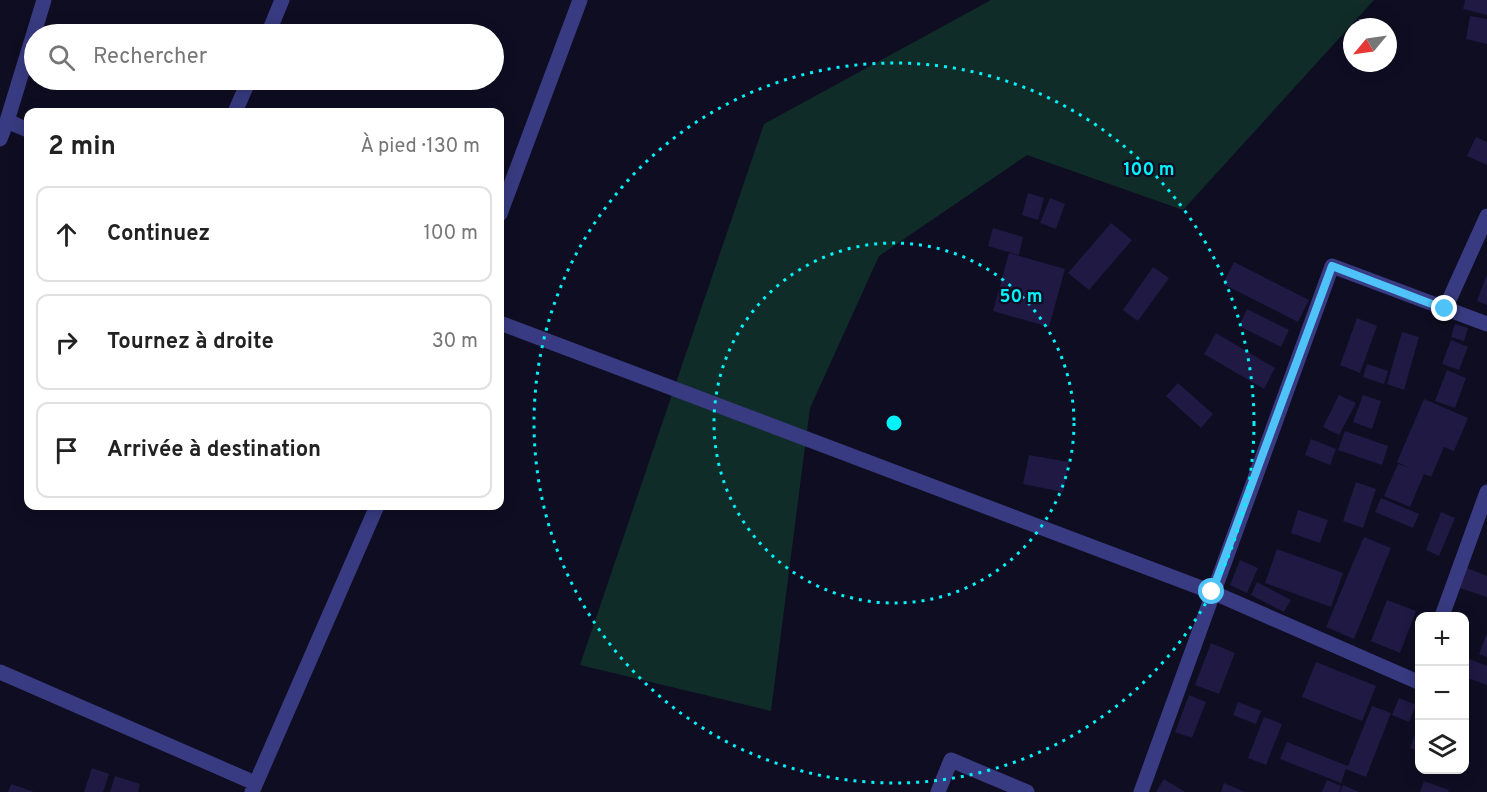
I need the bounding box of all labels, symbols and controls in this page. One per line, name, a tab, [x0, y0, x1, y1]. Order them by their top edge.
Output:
north arrow	[1343, 18, 1397, 72]
search box	[24, 24, 504, 90]
icon: search	[45, 41, 78, 74]
text: Rechercher	[93, 44, 207, 71]
text: 2 min	[48, 131, 116, 164]
text: À pied · 130 m	[361, 134, 480, 160]
text: 100 m	[1123, 159, 1175, 182]
icon: ahead	[50, 218, 83, 251]
text: Continuez	[107, 221, 210, 248]
text: 100 m	[423, 221, 478, 247]
text: 50 m	[999, 286, 1043, 309]
route end	[1431, 295, 1457, 321]
icon: right	[50, 326, 83, 359]
text: Tournez à droite	[107, 329, 274, 356]
text: 30 m	[432, 329, 478, 355]
centre of rings	[884, 413, 904, 433]
icon: arrive	[50, 434, 83, 467]
text: Arrivée à destination	[107, 437, 321, 464]
route start	[1198, 578, 1224, 604]
map controls	[1415, 612, 1469, 774]
button: +	[1415, 612, 1469, 666]
button: −	[1415, 666, 1469, 720]
button: layers	[1415, 720, 1469, 774]

